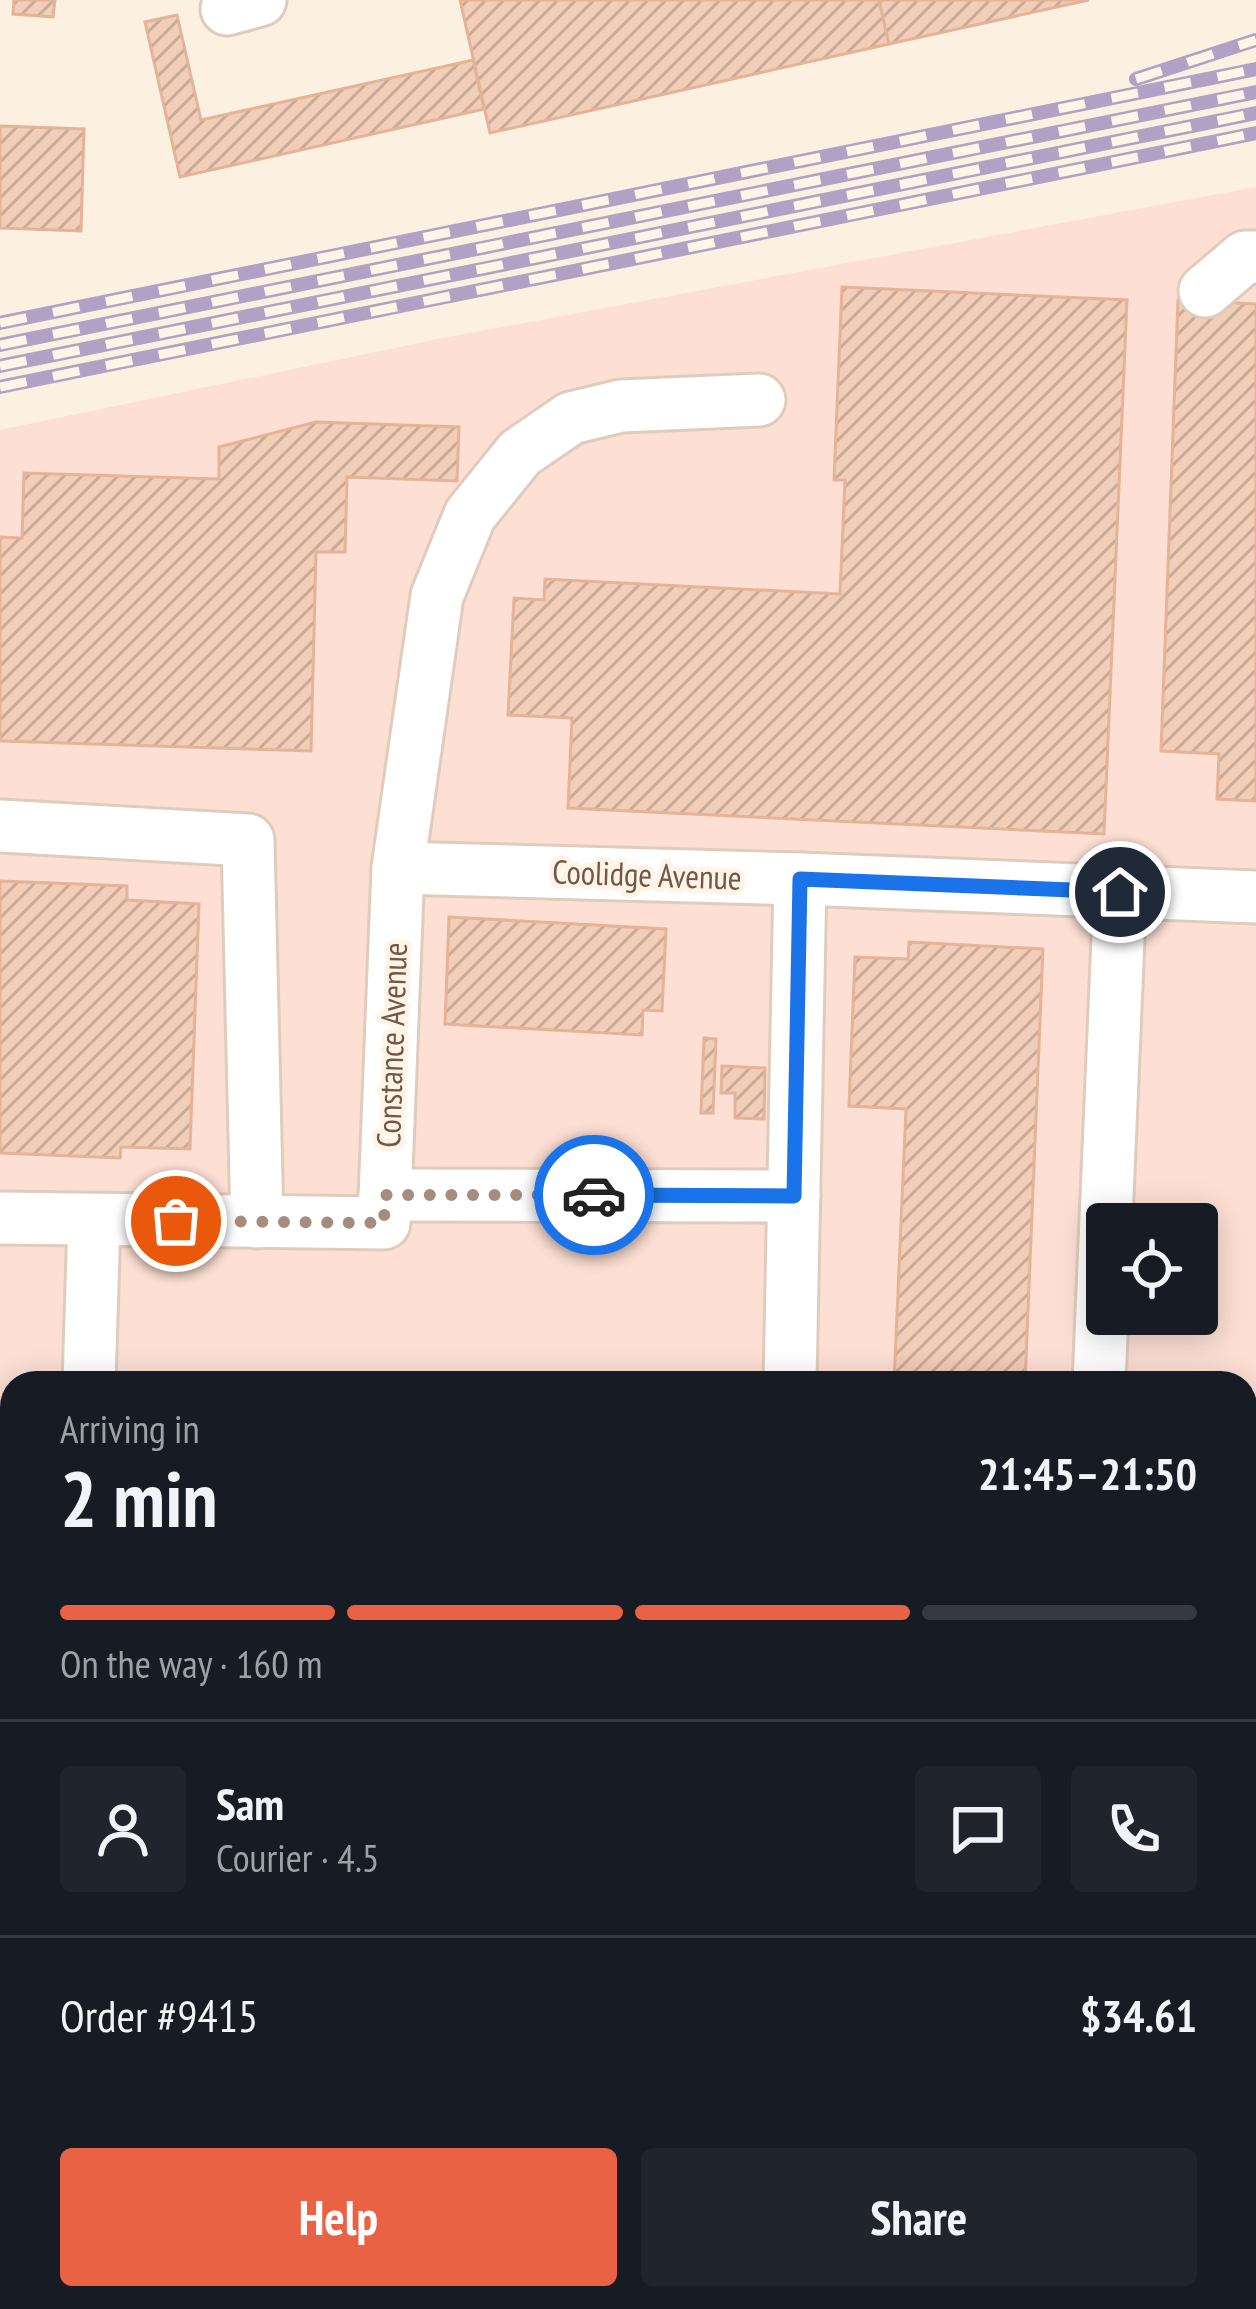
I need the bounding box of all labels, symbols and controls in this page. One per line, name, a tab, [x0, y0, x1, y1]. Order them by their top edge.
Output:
pin	[1069, 841, 1171, 943]
street label: Coolidge Avenue	[552, 849, 742, 899]
icon: home	[1087, 859, 1153, 925]
street label: Constance Avenue	[366, 942, 416, 1148]
courier	[534, 1135, 654, 1255]
icon: car	[561, 1162, 627, 1228]
pin	[125, 1170, 227, 1272]
icon: bag	[143, 1188, 209, 1254]
map controls	[1086, 1203, 1218, 1335]
button: locate	[1086, 1203, 1218, 1335]
text: Arriving in	[60, 1403, 200, 1454]
text: 21:45–21:50	[978, 1444, 1197, 1502]
text: 2 min	[60, 1448, 218, 1549]
text: On the way · 160 m	[60, 1638, 322, 1689]
button: person	[60, 1766, 186, 1892]
button: chat	[915, 1766, 1041, 1892]
button: phone	[1071, 1766, 1197, 1892]
text: Sam	[216, 1774, 284, 1832]
text: Courier · 4.5	[216, 1832, 379, 1883]
text: Order #9415	[60, 1986, 258, 2044]
text: $34.61	[1080, 1986, 1197, 2044]
button: Help	[60, 2148, 617, 2286]
button: Share	[641, 2148, 1197, 2286]

